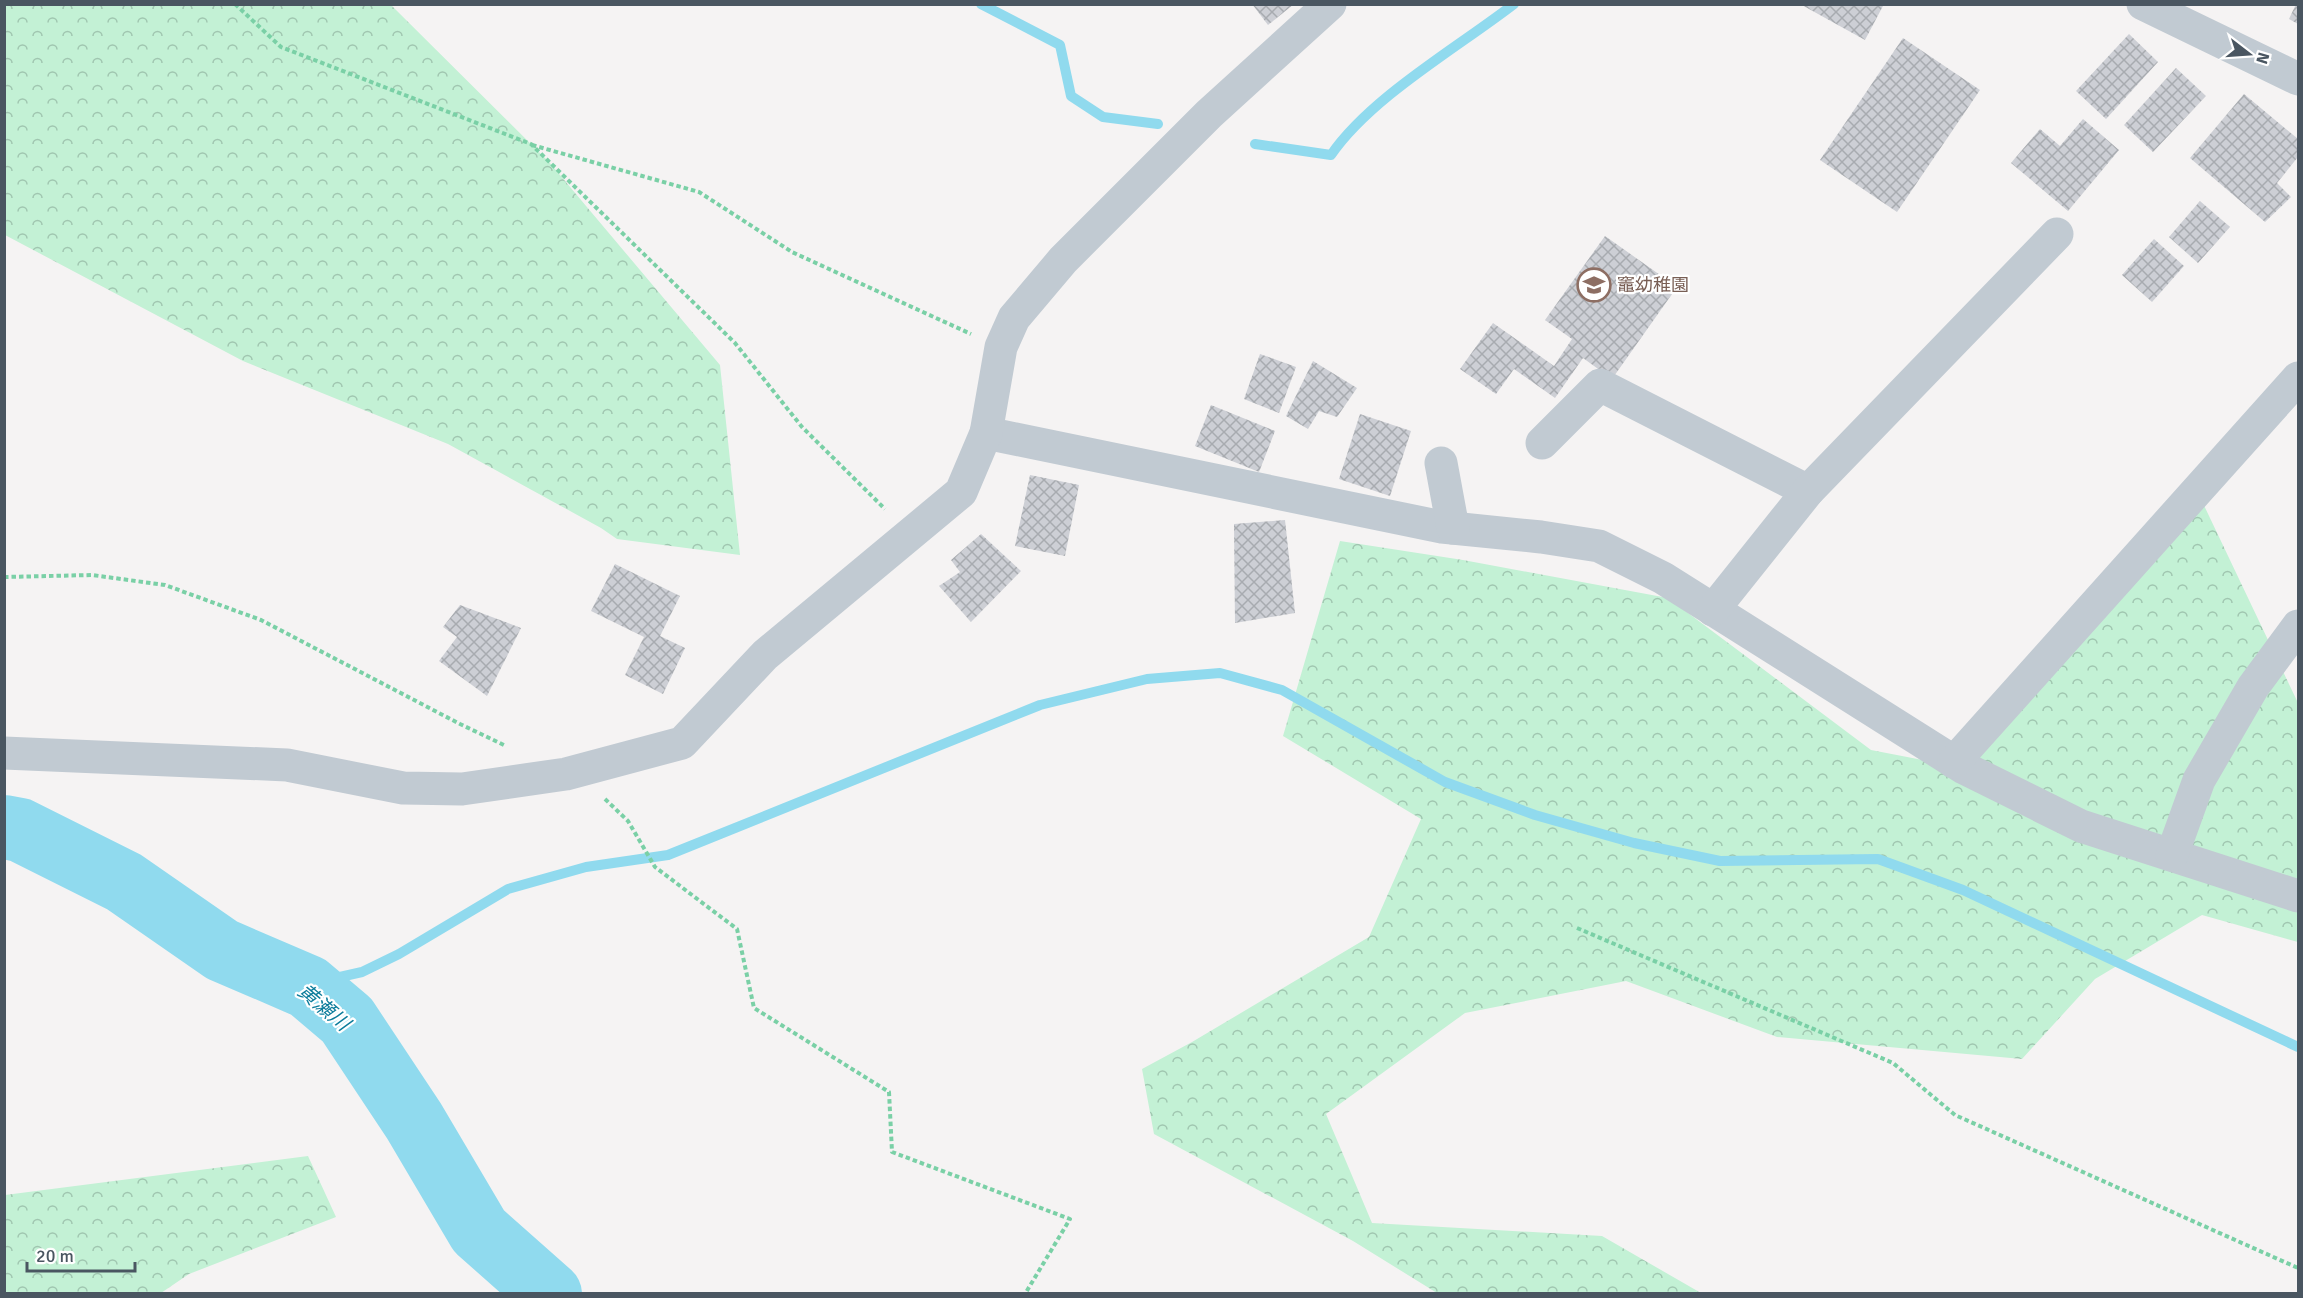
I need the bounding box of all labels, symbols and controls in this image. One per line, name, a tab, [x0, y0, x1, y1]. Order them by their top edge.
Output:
north arrow	[2219, 24, 2279, 84]
text: N	[2251, 50, 2274, 66]
school or university icon: 竈幼稚園	[1576, 267, 1612, 303]
place label: 竈幼稚園	[1617, 274, 1689, 296]
water label: 黄瀬川	[293, 979, 356, 1038]
scale bar	[27, 1235, 135, 1273]
text: 20 m	[36, 1245, 74, 1267]

